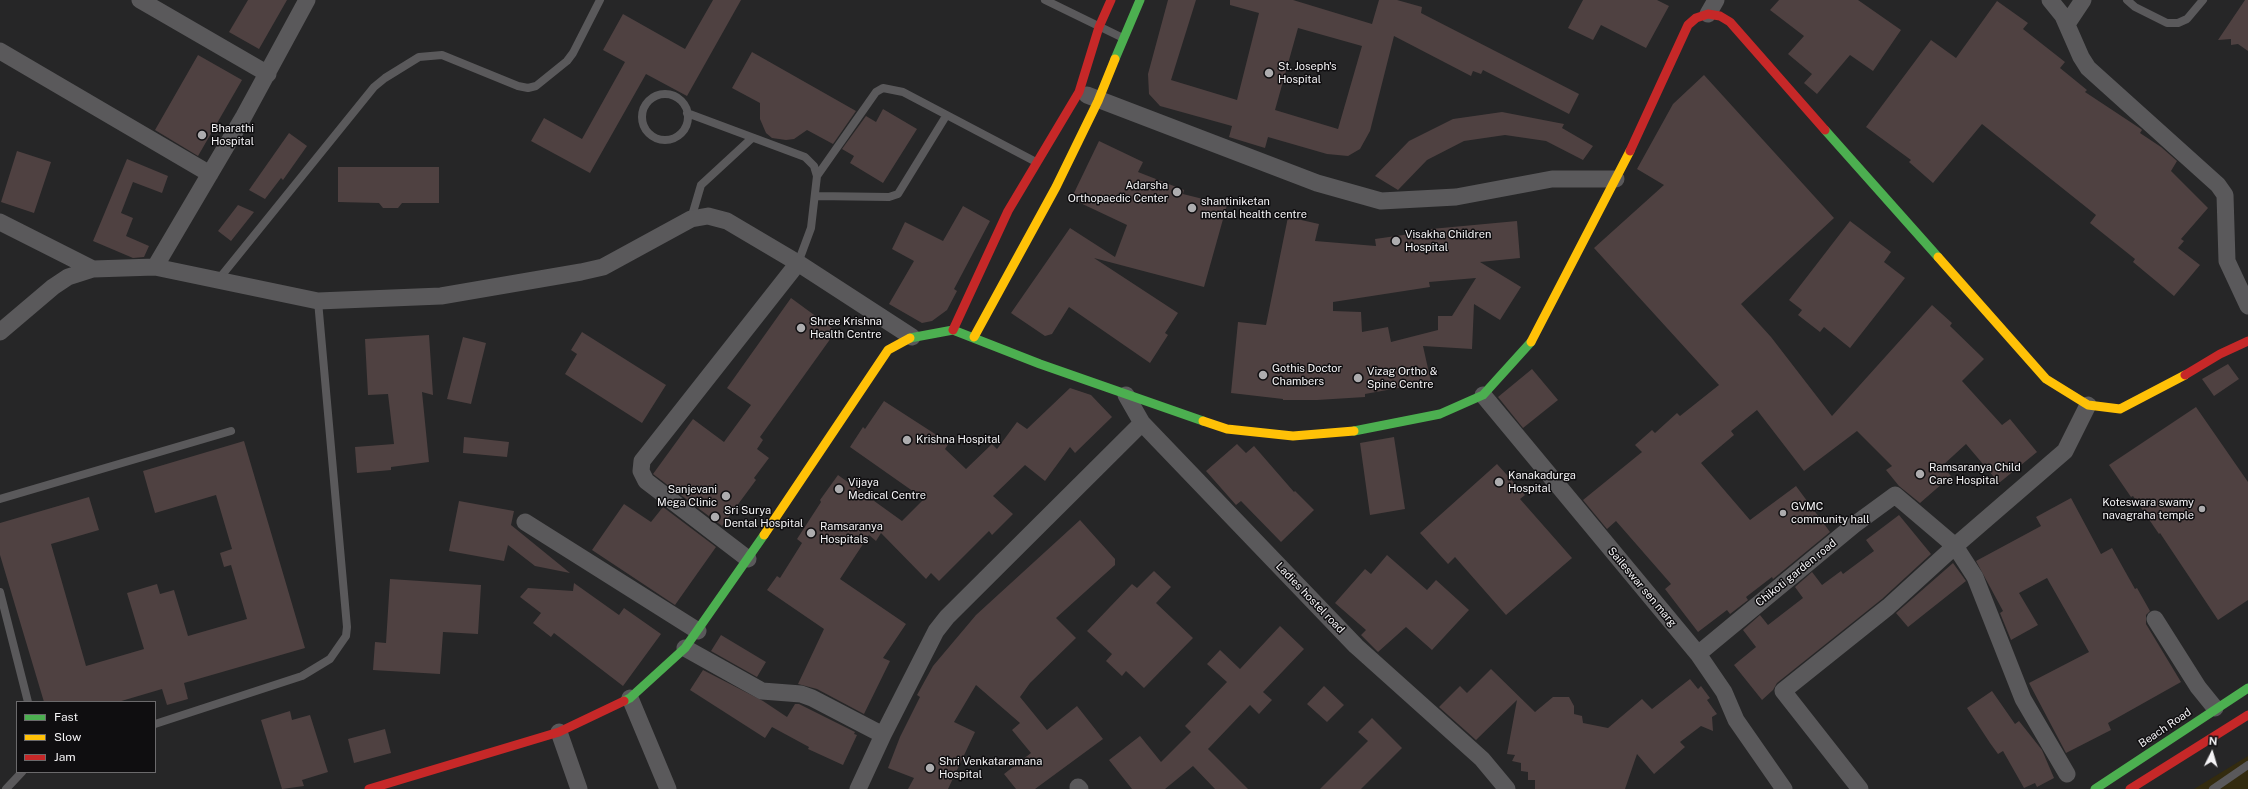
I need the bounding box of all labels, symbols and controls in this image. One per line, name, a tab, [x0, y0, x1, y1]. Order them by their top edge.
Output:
place label: St. Joseph's Hospital	[1278, 60, 1337, 86]
marker: St. Joseph's Hospital	[1263, 67, 1275, 79]
place label: Bharathi Hospital	[211, 122, 254, 148]
marker: Bharathi Hospital	[196, 129, 208, 141]
place label: Adarsha Orthopaedic Center	[1068, 179, 1168, 205]
marker: Adarsha Orthopaedic Center	[1171, 186, 1183, 198]
place label: shantiniketan mental health centre	[1201, 195, 1307, 221]
marker: shantiniketan mental health centre	[1186, 202, 1198, 214]
place label: Visakha Children Hospital	[1405, 228, 1491, 254]
marker: Visakha Children Hospital	[1390, 235, 1402, 247]
place label: Shree Krishna Health Centre	[810, 315, 882, 341]
marker: Shree Krishna Health Centre	[795, 322, 807, 334]
place label: Gothis Doctor Chambers	[1272, 362, 1342, 388]
place label: Vizag Ortho & Spine Centre	[1367, 365, 1438, 391]
marker: Gothis Doctor Chambers	[1257, 369, 1269, 381]
marker: Vizag Ortho & Spine Centre	[1352, 372, 1364, 384]
place label: Krishna Hospital	[916, 433, 1001, 447]
marker: Krishna Hospital	[901, 434, 913, 446]
place label: Ramsaranya Child Care Hospital	[1929, 461, 2021, 487]
marker: Ramsaranya Child Care Hospital	[1914, 468, 1926, 480]
place label: Kanakadurga Hospital	[1508, 469, 1576, 495]
place label: Vijaya Medical Centre	[848, 476, 926, 502]
marker: Kanakadurga Hospital	[1493, 476, 1505, 488]
place label: Sanjevani Mega Clinic	[657, 483, 717, 509]
marker: Vijaya Medical Centre	[833, 483, 845, 495]
marker: Sanjevani Mega Clinic	[720, 490, 732, 502]
place label: Koteswara swamy navagraha temple	[2102, 496, 2194, 522]
place label: GVMC community hall	[1791, 500, 1869, 526]
place label: Sri Surya Dental Hospital	[724, 504, 803, 530]
marker: Koteswara swamy navagraha temple	[2197, 504, 2207, 514]
marker: GVMC community hall	[1778, 508, 1788, 518]
marker: Sri Surya Dental Hospital	[709, 511, 721, 523]
place label: Ramsaranya Hospitals	[820, 520, 883, 546]
marker: Ramsaranya Hospitals	[805, 527, 817, 539]
street label: Chikoti garden road	[1753, 536, 1839, 610]
street label: Saileswar sen marg	[1605, 545, 1679, 629]
street label: Ladies hostel road	[1273, 560, 1347, 636]
legend	[16, 701, 156, 773]
street label: Beach Road	[2136, 706, 2194, 750]
text: Fast	[54, 710, 78, 724]
text: Slow	[54, 730, 81, 744]
north arrow	[2192, 733, 2232, 773]
text: N	[2208, 735, 2218, 747]
text: Jam	[54, 750, 76, 764]
place label: Shri Venkataramana Hospital	[939, 755, 1042, 781]
marker: Shri Venkataramana Hospital	[924, 762, 936, 774]

